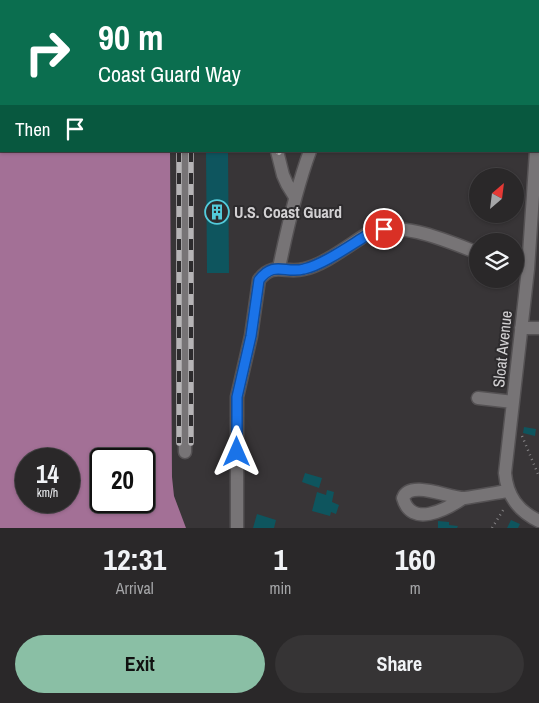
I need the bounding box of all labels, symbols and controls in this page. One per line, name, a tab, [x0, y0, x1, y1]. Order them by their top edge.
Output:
text: 90 m	[98, 14, 163, 61]
icon: right	[15, 20, 80, 85]
text: Coast Guard Way	[98, 59, 241, 89]
icon: arrive	[61, 115, 89, 143]
text: Then	[15, 116, 51, 142]
north arrow	[469, 168, 524, 222]
map controls	[469, 168, 524, 288]
building icon: U.S. Coast Guard	[204, 199, 230, 225]
place label: U.S. Coast Guard	[234, 201, 342, 223]
pin	[363, 208, 405, 250]
icon: arrive	[370, 215, 398, 243]
button: layers	[469, 233, 524, 288]
street label: Sloat Avenue	[487, 310, 517, 388]
position arrow	[210, 425, 262, 477]
speed limit sign: 20	[90, 448, 155, 513]
text: 14	[36, 457, 59, 491]
text: km/h	[37, 485, 58, 501]
text: 12:31	[103, 539, 166, 579]
text: 1	[274, 539, 287, 579]
text: 160	[395, 539, 436, 579]
text: Arrival	[116, 577, 154, 599]
text: min	[269, 577, 291, 599]
text: m	[410, 577, 421, 599]
button: Exit	[15, 635, 265, 693]
button: Share	[275, 635, 524, 693]

